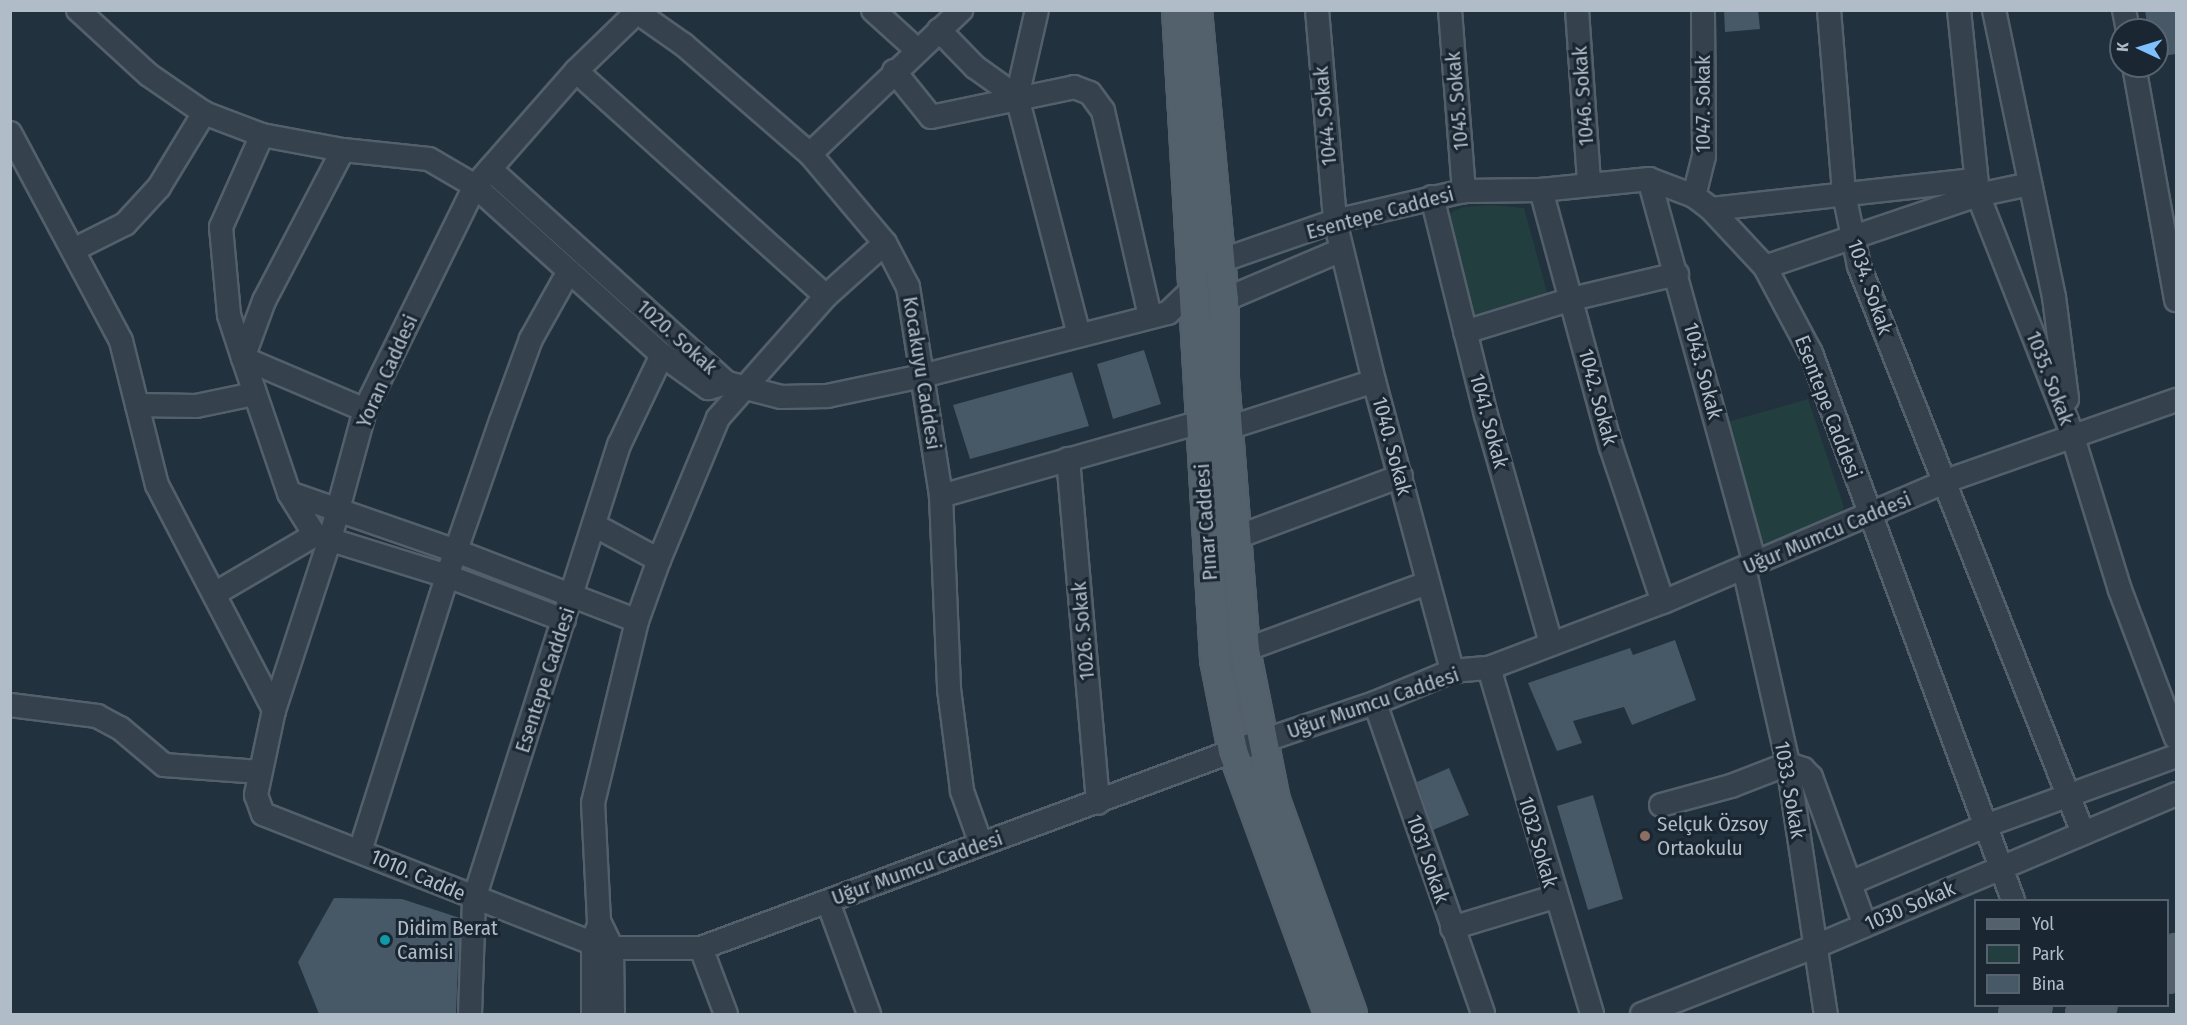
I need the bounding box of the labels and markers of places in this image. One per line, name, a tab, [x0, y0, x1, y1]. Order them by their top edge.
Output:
place label: Selçuk Özsoy Ortaokulu	[1657, 811, 1768, 861]
marker: Selçuk Özsoy Ortaokulu	[1638, 829, 1652, 843]
place label: Didim Berat Camisi	[397, 915, 498, 965]
marker: Didim Berat Camisi	[378, 933, 392, 947]

